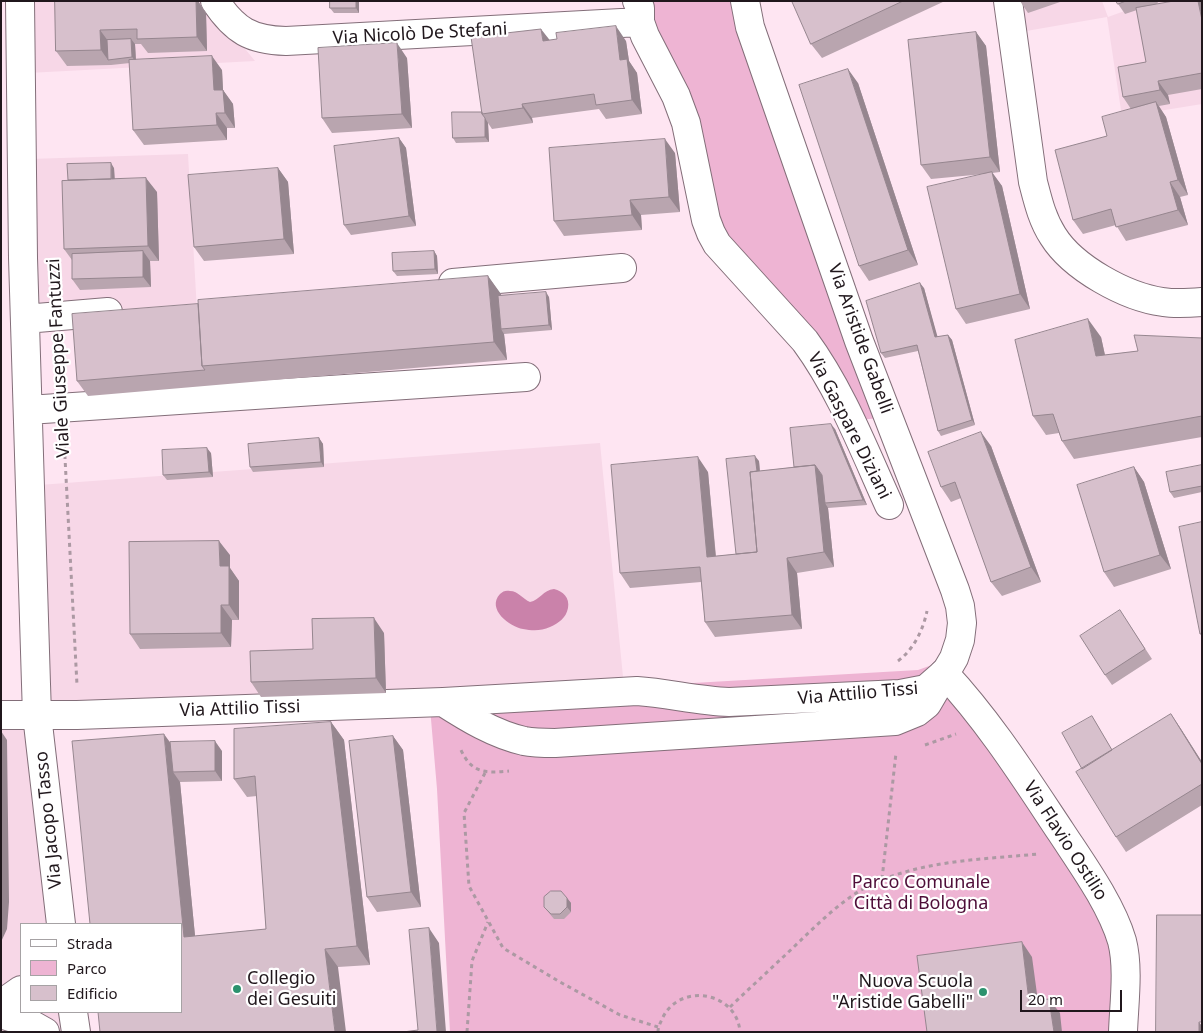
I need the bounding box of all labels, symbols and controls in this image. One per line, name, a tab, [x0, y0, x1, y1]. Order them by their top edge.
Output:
street label: Via Nicolò De Stefani	[332, 19, 508, 49]
street label: Viale Giuseppe Fantuzzi	[43, 258, 75, 458]
street label: Via Aristide Gabelli	[823, 261, 897, 417]
street label: Via Gaspare Diziani	[803, 349, 895, 503]
street label: Via Attilio Tissi	[797, 678, 919, 710]
street label: Via Attilio Tissi	[179, 696, 301, 722]
street label: Via Jacopo Tasso	[31, 750, 67, 890]
street label: Via Flavio Ostilio	[1018, 777, 1112, 905]
park label: Parco Comunale Città di Bologna	[852, 872, 990, 914]
legend	[20, 923, 182, 1013]
text: Strada	[67, 933, 113, 953]
text: Parco	[67, 958, 107, 978]
place label: Collegio dei Gesuiti	[247, 968, 336, 1011]
place label: Nuova Scuola "Aristide Gabelli"	[832, 971, 973, 1014]
scale bar	[1023, 980, 1126, 1012]
text: Edificio	[67, 983, 118, 1003]
marker: Collegio dei Gesuiti	[231, 983, 243, 995]
marker: Nuova Scuola "Aristide Gabelli"	[977, 986, 989, 998]
text: 20 m	[1028, 989, 1063, 1009]

